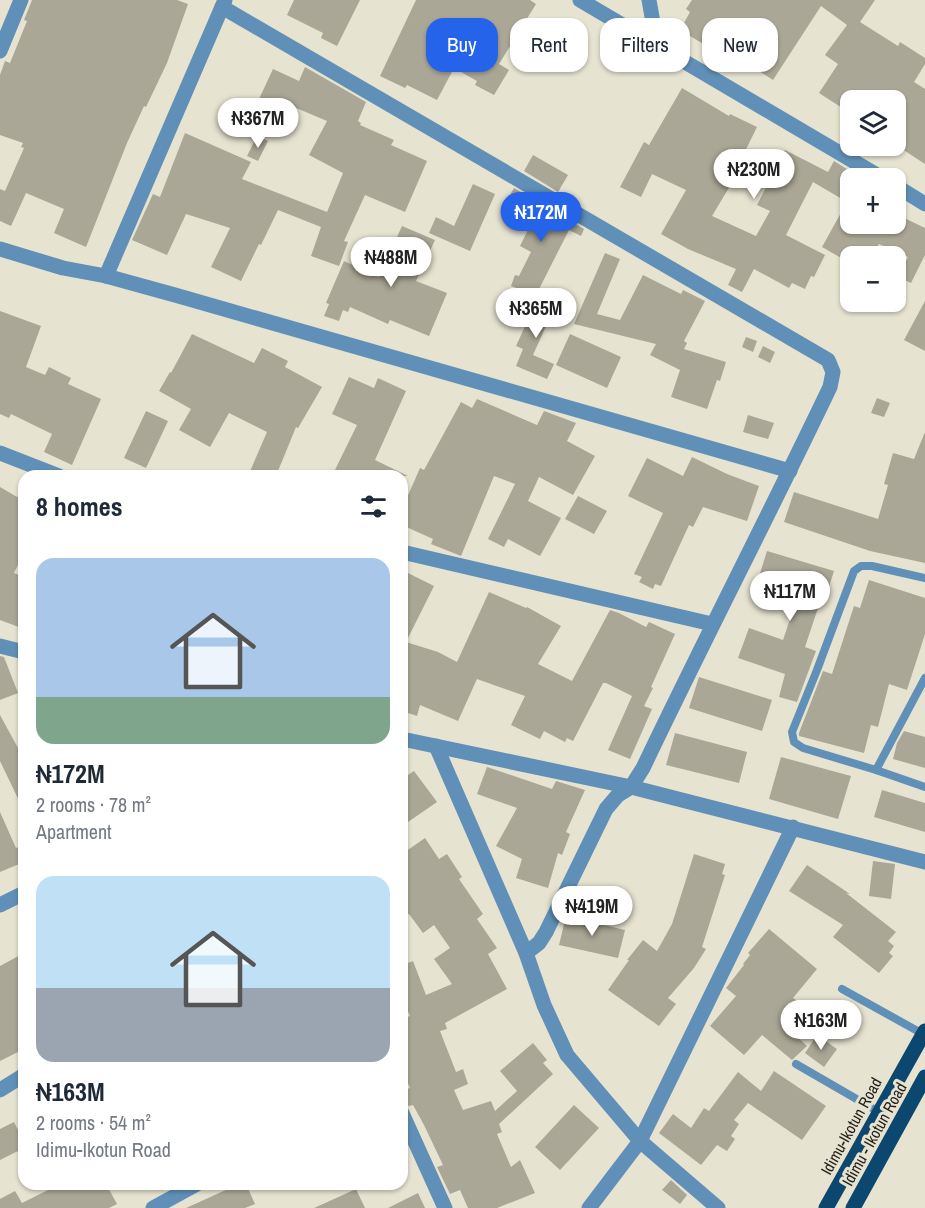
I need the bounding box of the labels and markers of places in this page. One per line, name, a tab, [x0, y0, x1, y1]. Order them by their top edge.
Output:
pin: ₦367M	[216, 98, 300, 149]
pin: ₦230M	[712, 149, 796, 200]
pin: ₦172M	[499, 192, 583, 243]
pin: ₦488M	[349, 237, 433, 288]
pin: ₦365M	[494, 288, 578, 339]
pin: ₦117M	[748, 571, 832, 622]
pin: ₦419M	[550, 886, 634, 937]
pin: ₦163M	[779, 1000, 863, 1051]

